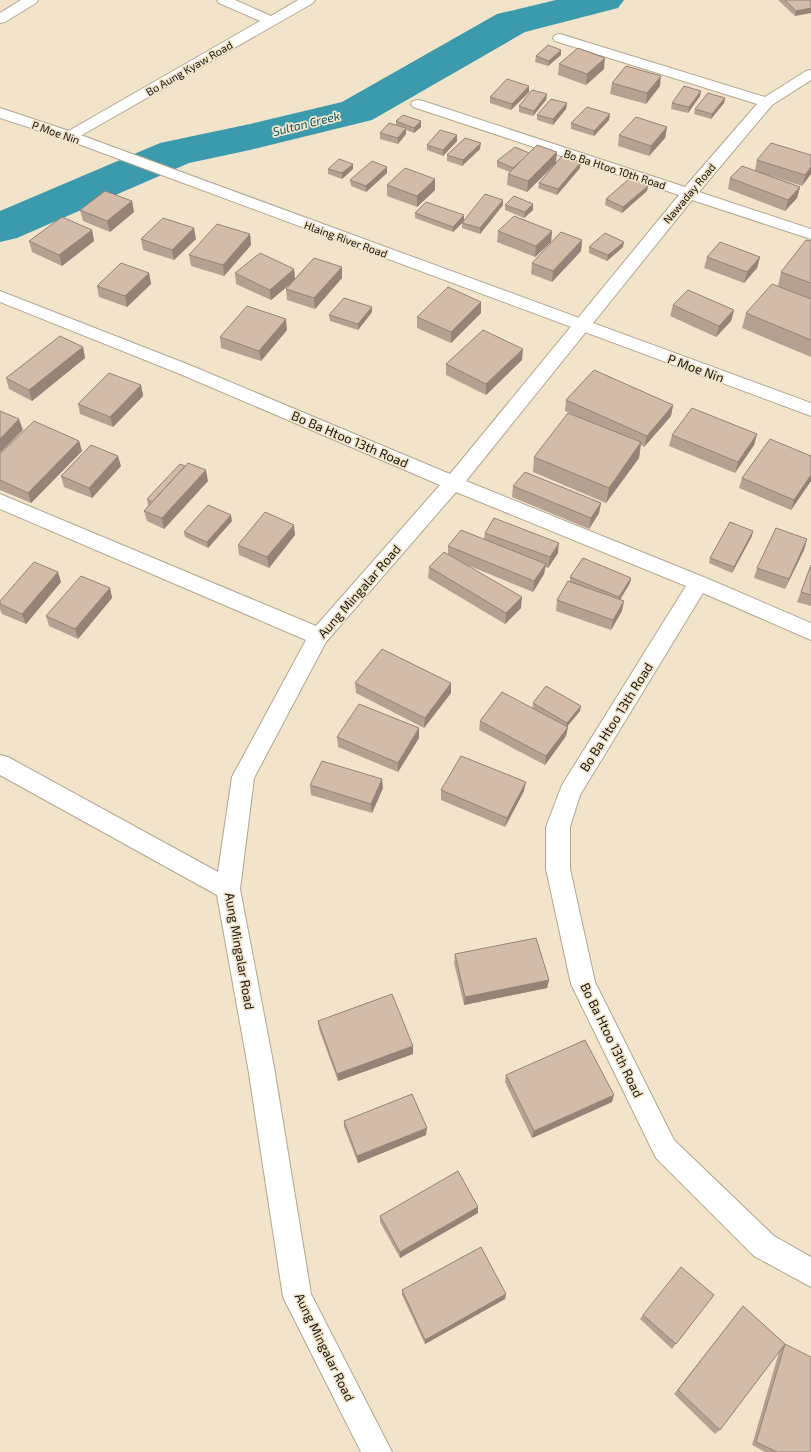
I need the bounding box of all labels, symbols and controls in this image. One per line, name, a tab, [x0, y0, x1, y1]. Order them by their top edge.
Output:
street label: Bo Aung Kyaw Road	[143, 38, 235, 98]
water label: Sultan Creek	[271, 108, 341, 138]
street label: P Moe Nin	[30, 118, 82, 146]
street label: Bo Ba Htoo 10th Road	[562, 146, 668, 192]
street label: Nawaday Road	[660, 160, 718, 226]
street label: Hlaing River Road	[303, 218, 389, 260]
street label: P Moe Nin	[666, 350, 726, 386]
street label: Bo Ba Htoo 13th Road	[289, 407, 411, 471]
street label: Aung Mingalar Road	[314, 541, 404, 641]
street label: Bo Ba Htoo 13th Road	[576, 660, 656, 774]
street label: Aung Mingalar Road	[222, 891, 258, 1011]
street label: Bo Ba Htoo 13th Road	[577, 980, 647, 1100]
street label: Aung Mingalar Road	[292, 1290, 358, 1404]

